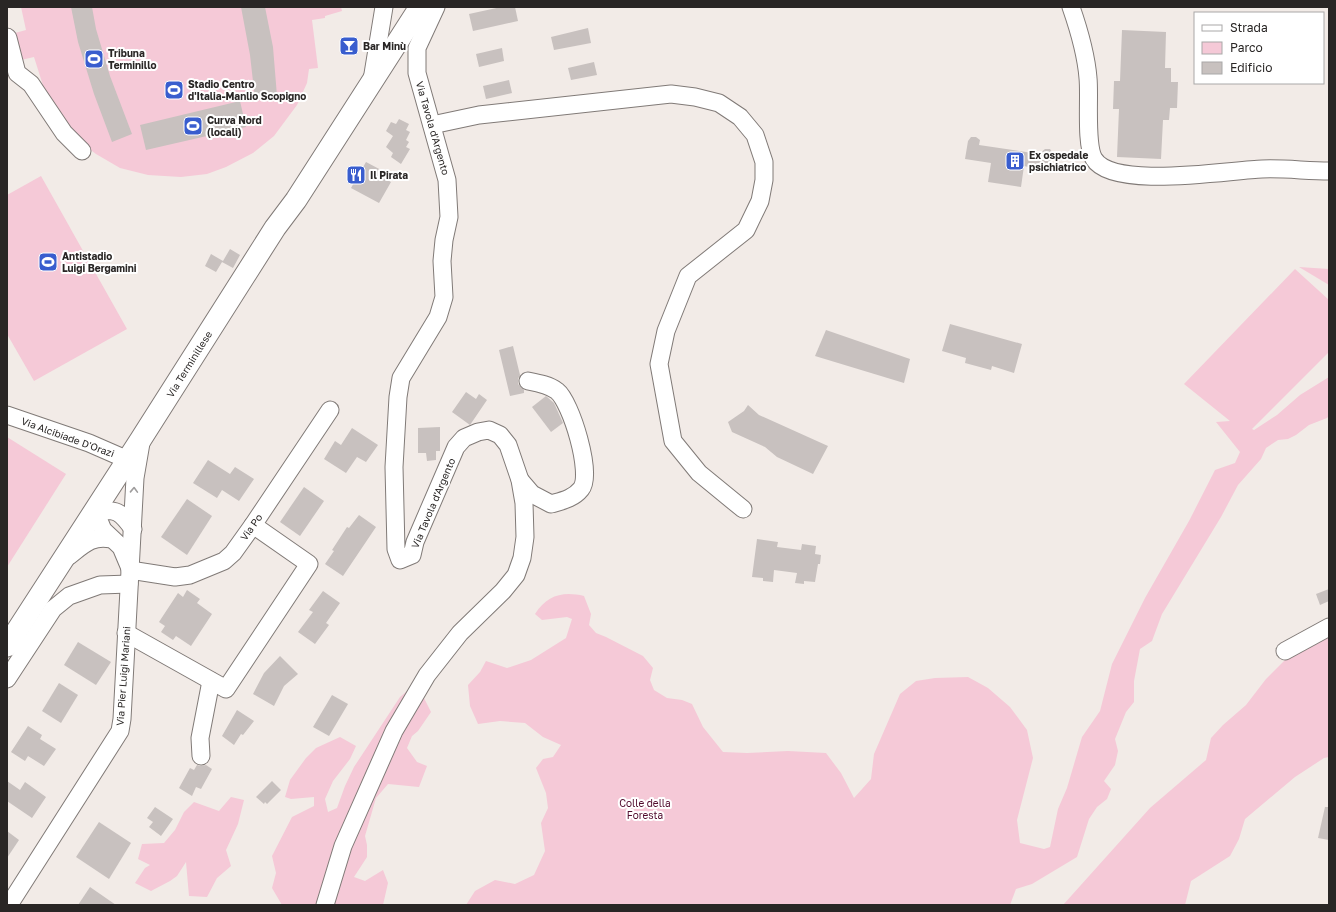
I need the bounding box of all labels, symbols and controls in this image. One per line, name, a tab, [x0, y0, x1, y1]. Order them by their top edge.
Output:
legend	[1194, 12, 1324, 84]
text: Strada	[1230, 20, 1268, 35]
bar icon: Bar Minù	[338, 35, 360, 57]
place label: Bar Minù	[363, 40, 406, 52]
text: Parco	[1230, 40, 1263, 55]
place label: Tribuna Terminillo	[108, 47, 156, 71]
sports icon: Tribuna Terminillo	[83, 48, 105, 70]
text: Edificio	[1230, 60, 1272, 75]
place label: Stadio Centro d'Italia-Manlio Scopigno	[188, 78, 306, 102]
sports icon: Stadio Centro d'Italia-Manlio Scopigno	[163, 79, 185, 101]
street label: Via Tavola d'Argento	[414, 80, 452, 176]
place label: Curva Nord (locali)	[207, 114, 262, 138]
sports icon: Curva Nord (locali)	[182, 115, 204, 137]
place label: Ex ospedale psichiatrico	[1029, 149, 1088, 173]
building icon: Ex ospedale psichiatrico	[1004, 150, 1026, 172]
restaurant icon: Il Pirata	[345, 164, 367, 186]
place label: Il Pirata	[370, 169, 408, 181]
place label: Antistadio Luigi Bergamini	[62, 250, 137, 274]
sports icon: Antistadio Luigi Bergamini	[37, 251, 59, 273]
street label: Via Terminillese	[164, 328, 214, 399]
street label: Via Alcibiade D'Orazi	[20, 415, 116, 459]
street label: Via Tavola d'Argento	[409, 456, 457, 550]
one-way arrow	[130, 487, 138, 493]
street label: Via Po	[237, 511, 265, 543]
street label: Via Pier Luigi Mariani	[114, 626, 132, 726]
park label: Colle della Foresta	[619, 797, 671, 821]

